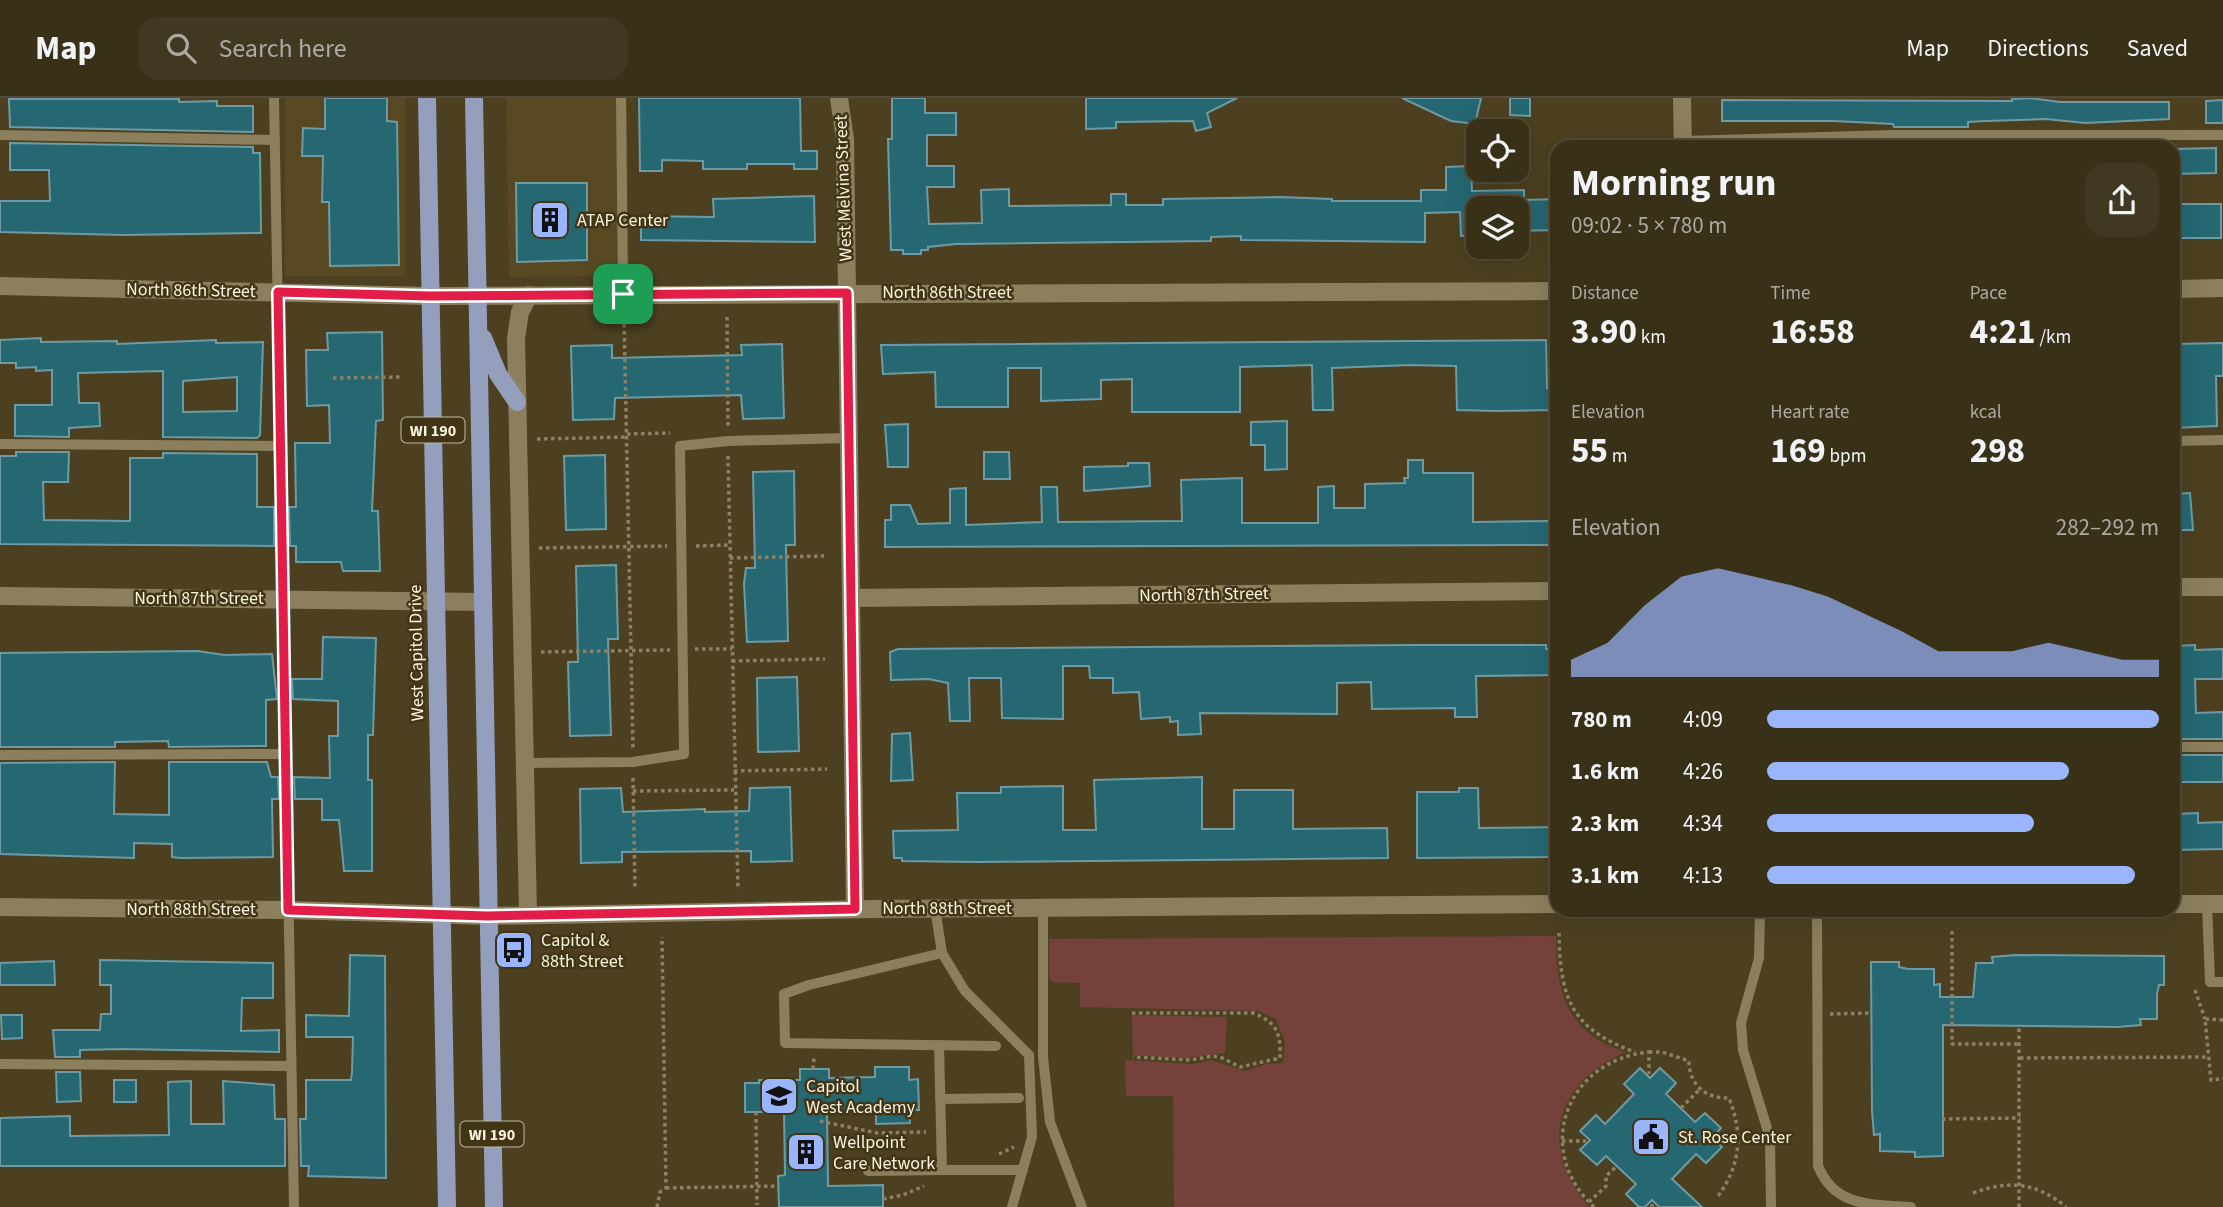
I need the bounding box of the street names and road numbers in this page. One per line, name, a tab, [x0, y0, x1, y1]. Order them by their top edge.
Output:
street label: West Melvina Street	[828, 114, 859, 262]
street label: North 86th Street	[126, 277, 256, 304]
street label: North 86th Street	[882, 280, 1012, 305]
road number: WI 190	[402, 418, 464, 442]
street label: North 87th Street	[1139, 581, 1269, 608]
street label: West Capitol Drive	[403, 584, 430, 721]
street label: North 87th Street	[134, 586, 264, 611]
street label: North 88th Street	[882, 896, 1012, 921]
street label: North 88th Street	[126, 897, 256, 922]
road number: WI 190	[461, 1122, 524, 1146]

